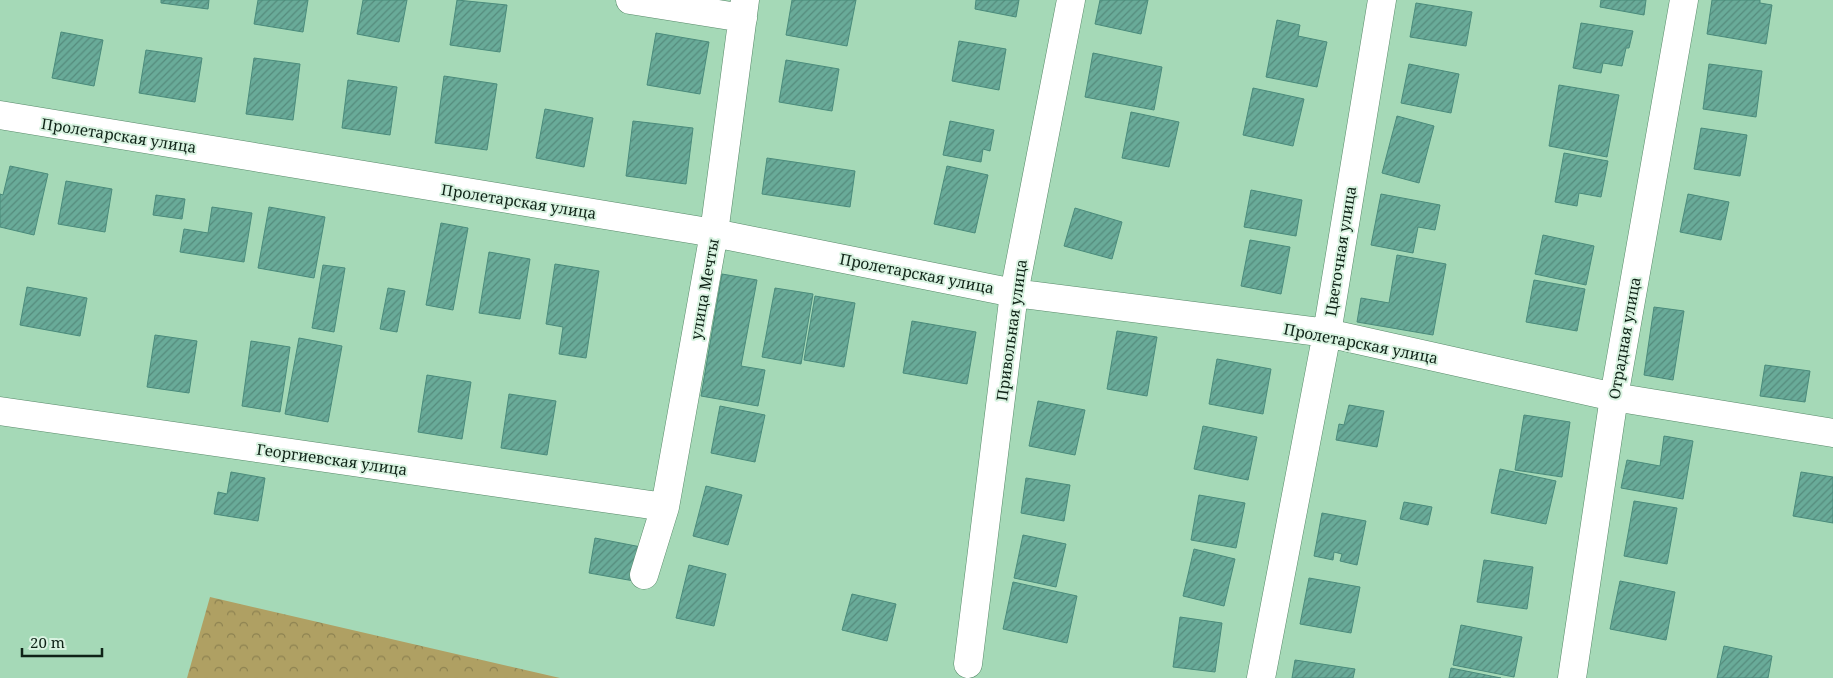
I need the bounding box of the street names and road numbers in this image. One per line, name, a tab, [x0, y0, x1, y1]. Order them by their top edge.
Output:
street label: Пролетарская улица	[40, 113, 198, 157]
street label: Пролетарская улица	[440, 179, 598, 223]
street label: Цветочная улица	[1320, 184, 1360, 318]
street label: улица Мечты	[685, 237, 723, 341]
street label: Пролетарская улица	[838, 248, 996, 298]
street label: Привольная улица	[991, 258, 1031, 402]
street label: Отрадная улица	[1603, 275, 1645, 401]
street label: Пролетарская улица	[1282, 318, 1440, 368]
street label: Георгиевская улица	[255, 439, 409, 479]

